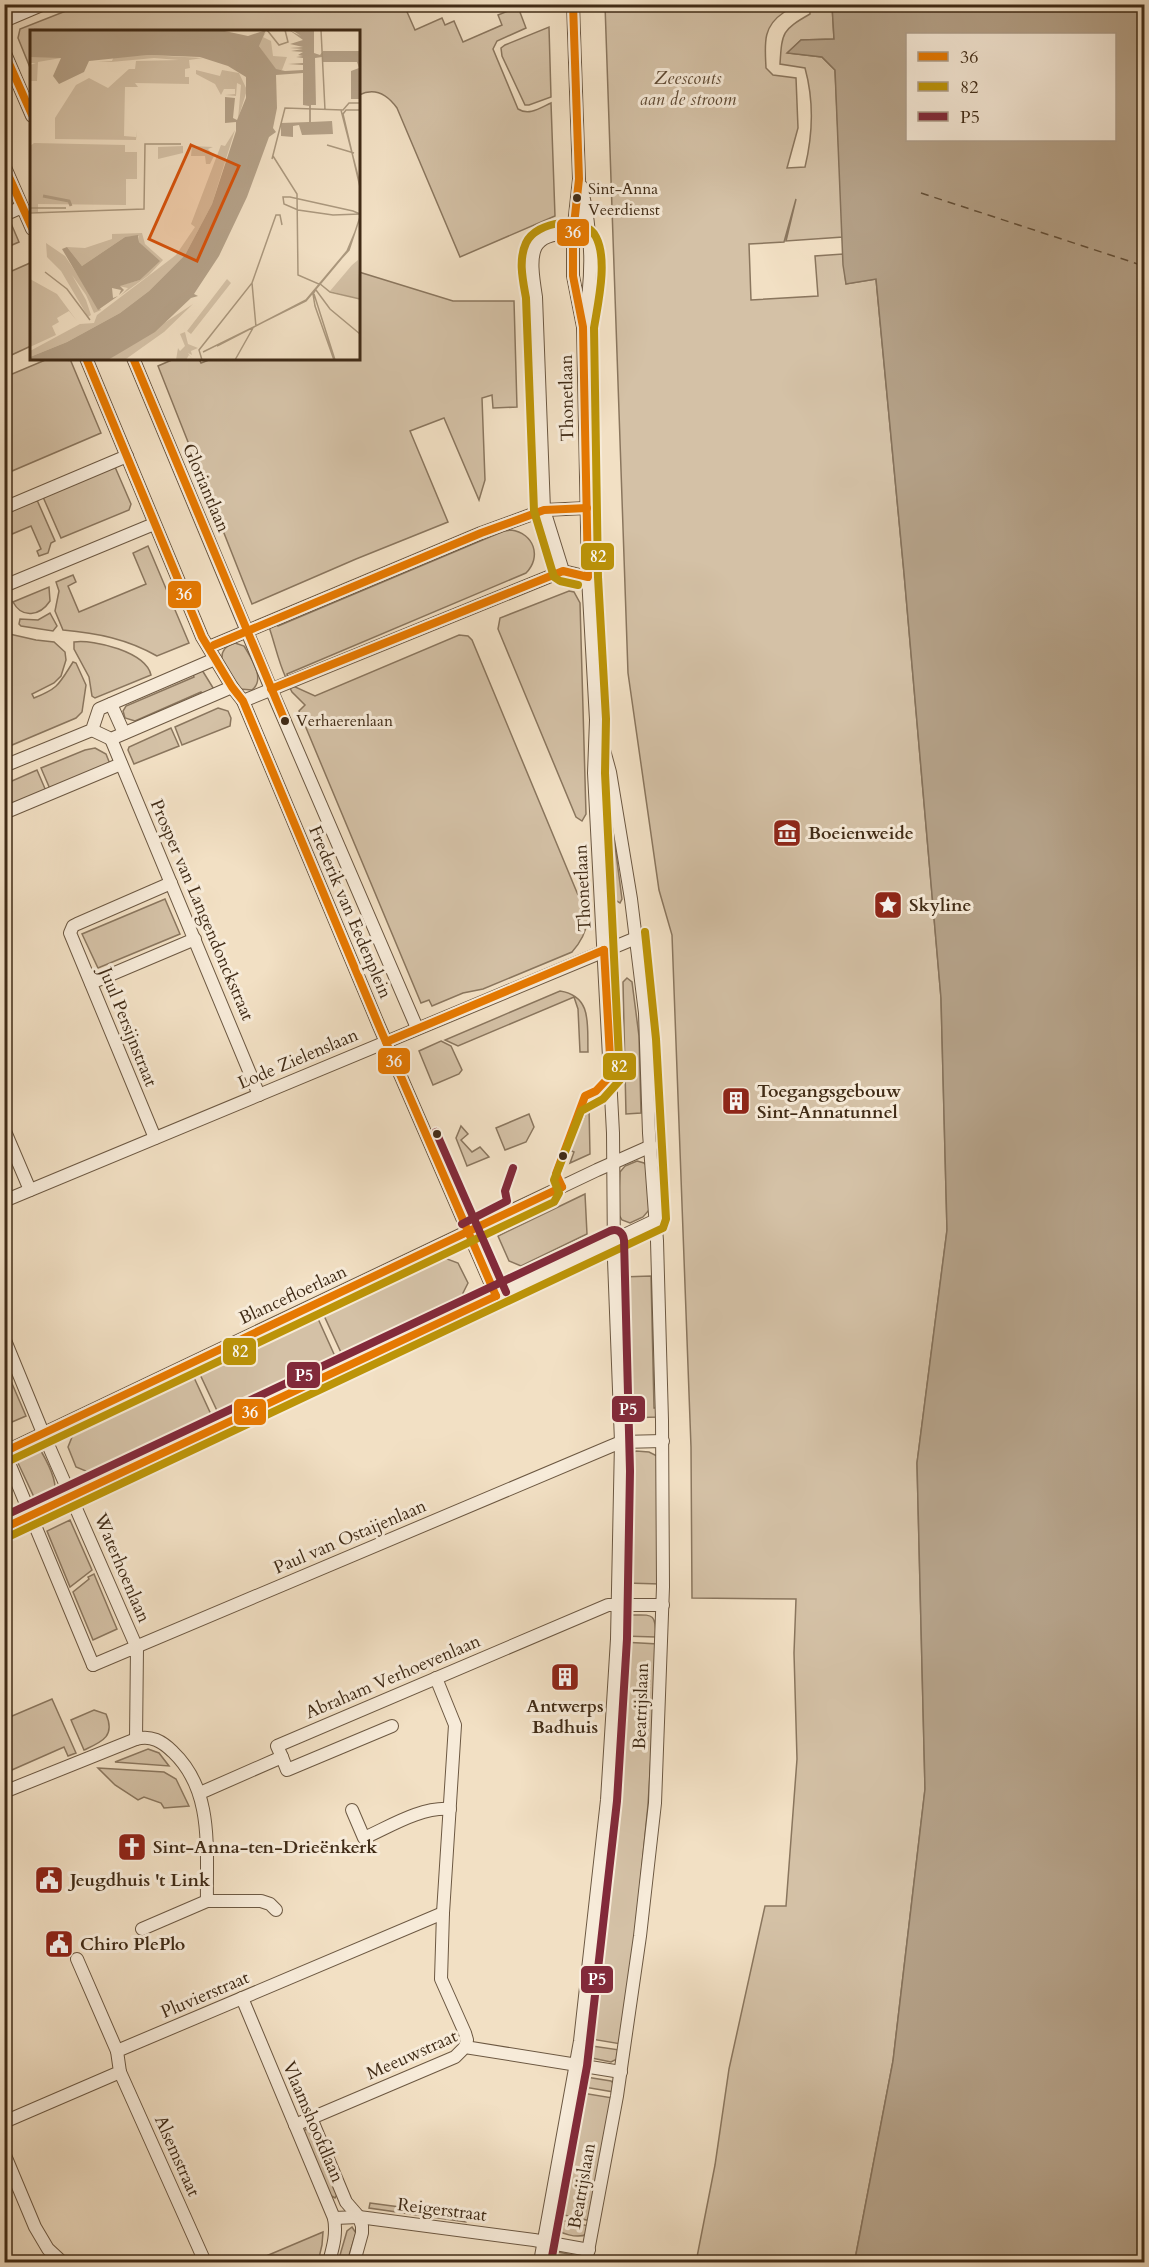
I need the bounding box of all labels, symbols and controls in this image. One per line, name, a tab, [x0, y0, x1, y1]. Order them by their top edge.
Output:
inset map	[30, 30, 360, 360]
legend	[906, 33, 1116, 141]
text: 36	[960, 45, 978, 70]
park label: Zeescouts aan de stroom	[640, 66, 737, 112]
text: 82	[960, 75, 978, 100]
text: P5	[960, 105, 980, 130]
place label: Sint-Anna Veerdienst	[588, 178, 660, 221]
marker: Sint-Anna Veerdienst	[571, 192, 583, 204]
line badge: 36	[556, 218, 590, 247]
text: 36	[565, 222, 581, 244]
street label: Thonetlaan	[554, 353, 580, 442]
street label: Gloriantlaan	[176, 440, 236, 537]
line badge: 82	[580, 542, 615, 571]
text: 82	[590, 546, 606, 568]
line badge: 36	[167, 580, 202, 609]
text: 36	[176, 584, 192, 606]
place label: Verhaerenlaan	[296, 710, 393, 732]
marker: Verhaerenlaan	[279, 715, 291, 727]
street label: Prosper van Langendonckstraat	[144, 795, 260, 1025]
museum icon: Boeienweide	[771, 817, 803, 849]
place label: Boeienweide	[808, 821, 914, 846]
street label: Frederik van Eedenplein	[302, 822, 398, 1003]
street label: Thonetlaan	[568, 843, 598, 932]
place icon: Skyline	[872, 889, 904, 921]
place label: Skyline	[909, 893, 972, 918]
street label: Juul Persijnstraat	[92, 961, 163, 1091]
street label: Lode Zielenslaan	[234, 1022, 363, 1096]
line badge: 36	[377, 1047, 411, 1075]
text: 36	[386, 1051, 402, 1073]
line badge: 82	[602, 1052, 637, 1081]
text: 82	[611, 1056, 627, 1078]
place label: Toegangsgebouw Sint-Annatunnel	[757, 1079, 901, 1125]
building icon: Toegangsgebouw Sint-Annatunnel	[720, 1085, 752, 1117]
unlabelled marker	[431, 1128, 443, 1140]
unlabelled marker	[557, 1150, 569, 1162]
street label: Blancefloerlaan	[235, 1259, 352, 1331]
line badge: 82	[222, 1337, 257, 1366]
text: 82	[232, 1341, 248, 1363]
line badge: P5	[286, 1361, 321, 1389]
text: P5	[295, 1365, 313, 1387]
line badge: P5	[611, 1395, 646, 1423]
line badge: 36	[233, 1398, 267, 1426]
text: P5	[619, 1399, 637, 1421]
text: 36	[242, 1402, 258, 1424]
street label: Paul van Ostaijenlaan	[270, 1493, 431, 1580]
street label: Waterhoenlaan	[87, 1509, 157, 1627]
street label: Abraham Verhoevenlaan	[302, 1628, 485, 1725]
building icon: Antwerps Badhuis	[549, 1661, 581, 1693]
street label: Beatrijslaan	[627, 1661, 655, 1750]
place label: Antwerps Badhuis	[526, 1694, 604, 1740]
church icon: Sint-Anna-ten-Drieënkerk	[116, 1831, 148, 1863]
place label: Sint-Anna-ten-Drieënkerk	[153, 1835, 378, 1860]
public building icon: Jeugdhuis 't Link	[33, 1864, 65, 1896]
place label: Jeugdhuis 't Link	[67, 1868, 211, 1893]
public building icon: Chiro PlePlo	[43, 1928, 75, 1960]
place label: Chiro PlePlo	[80, 1932, 185, 1957]
street label: Pluvierstraat	[157, 1965, 253, 2025]
line badge: P5	[580, 1965, 614, 1994]
text: P5	[588, 1969, 606, 1991]
street label: Meeuwstraat	[363, 2024, 462, 2086]
street label: Vlaamshoofdlaan	[276, 2058, 350, 2187]
street label: Alsemstraat	[148, 2111, 206, 2201]
street label: Beatrijslaan	[562, 2140, 602, 2231]
street label: Reigerstraat	[396, 2192, 489, 2228]

